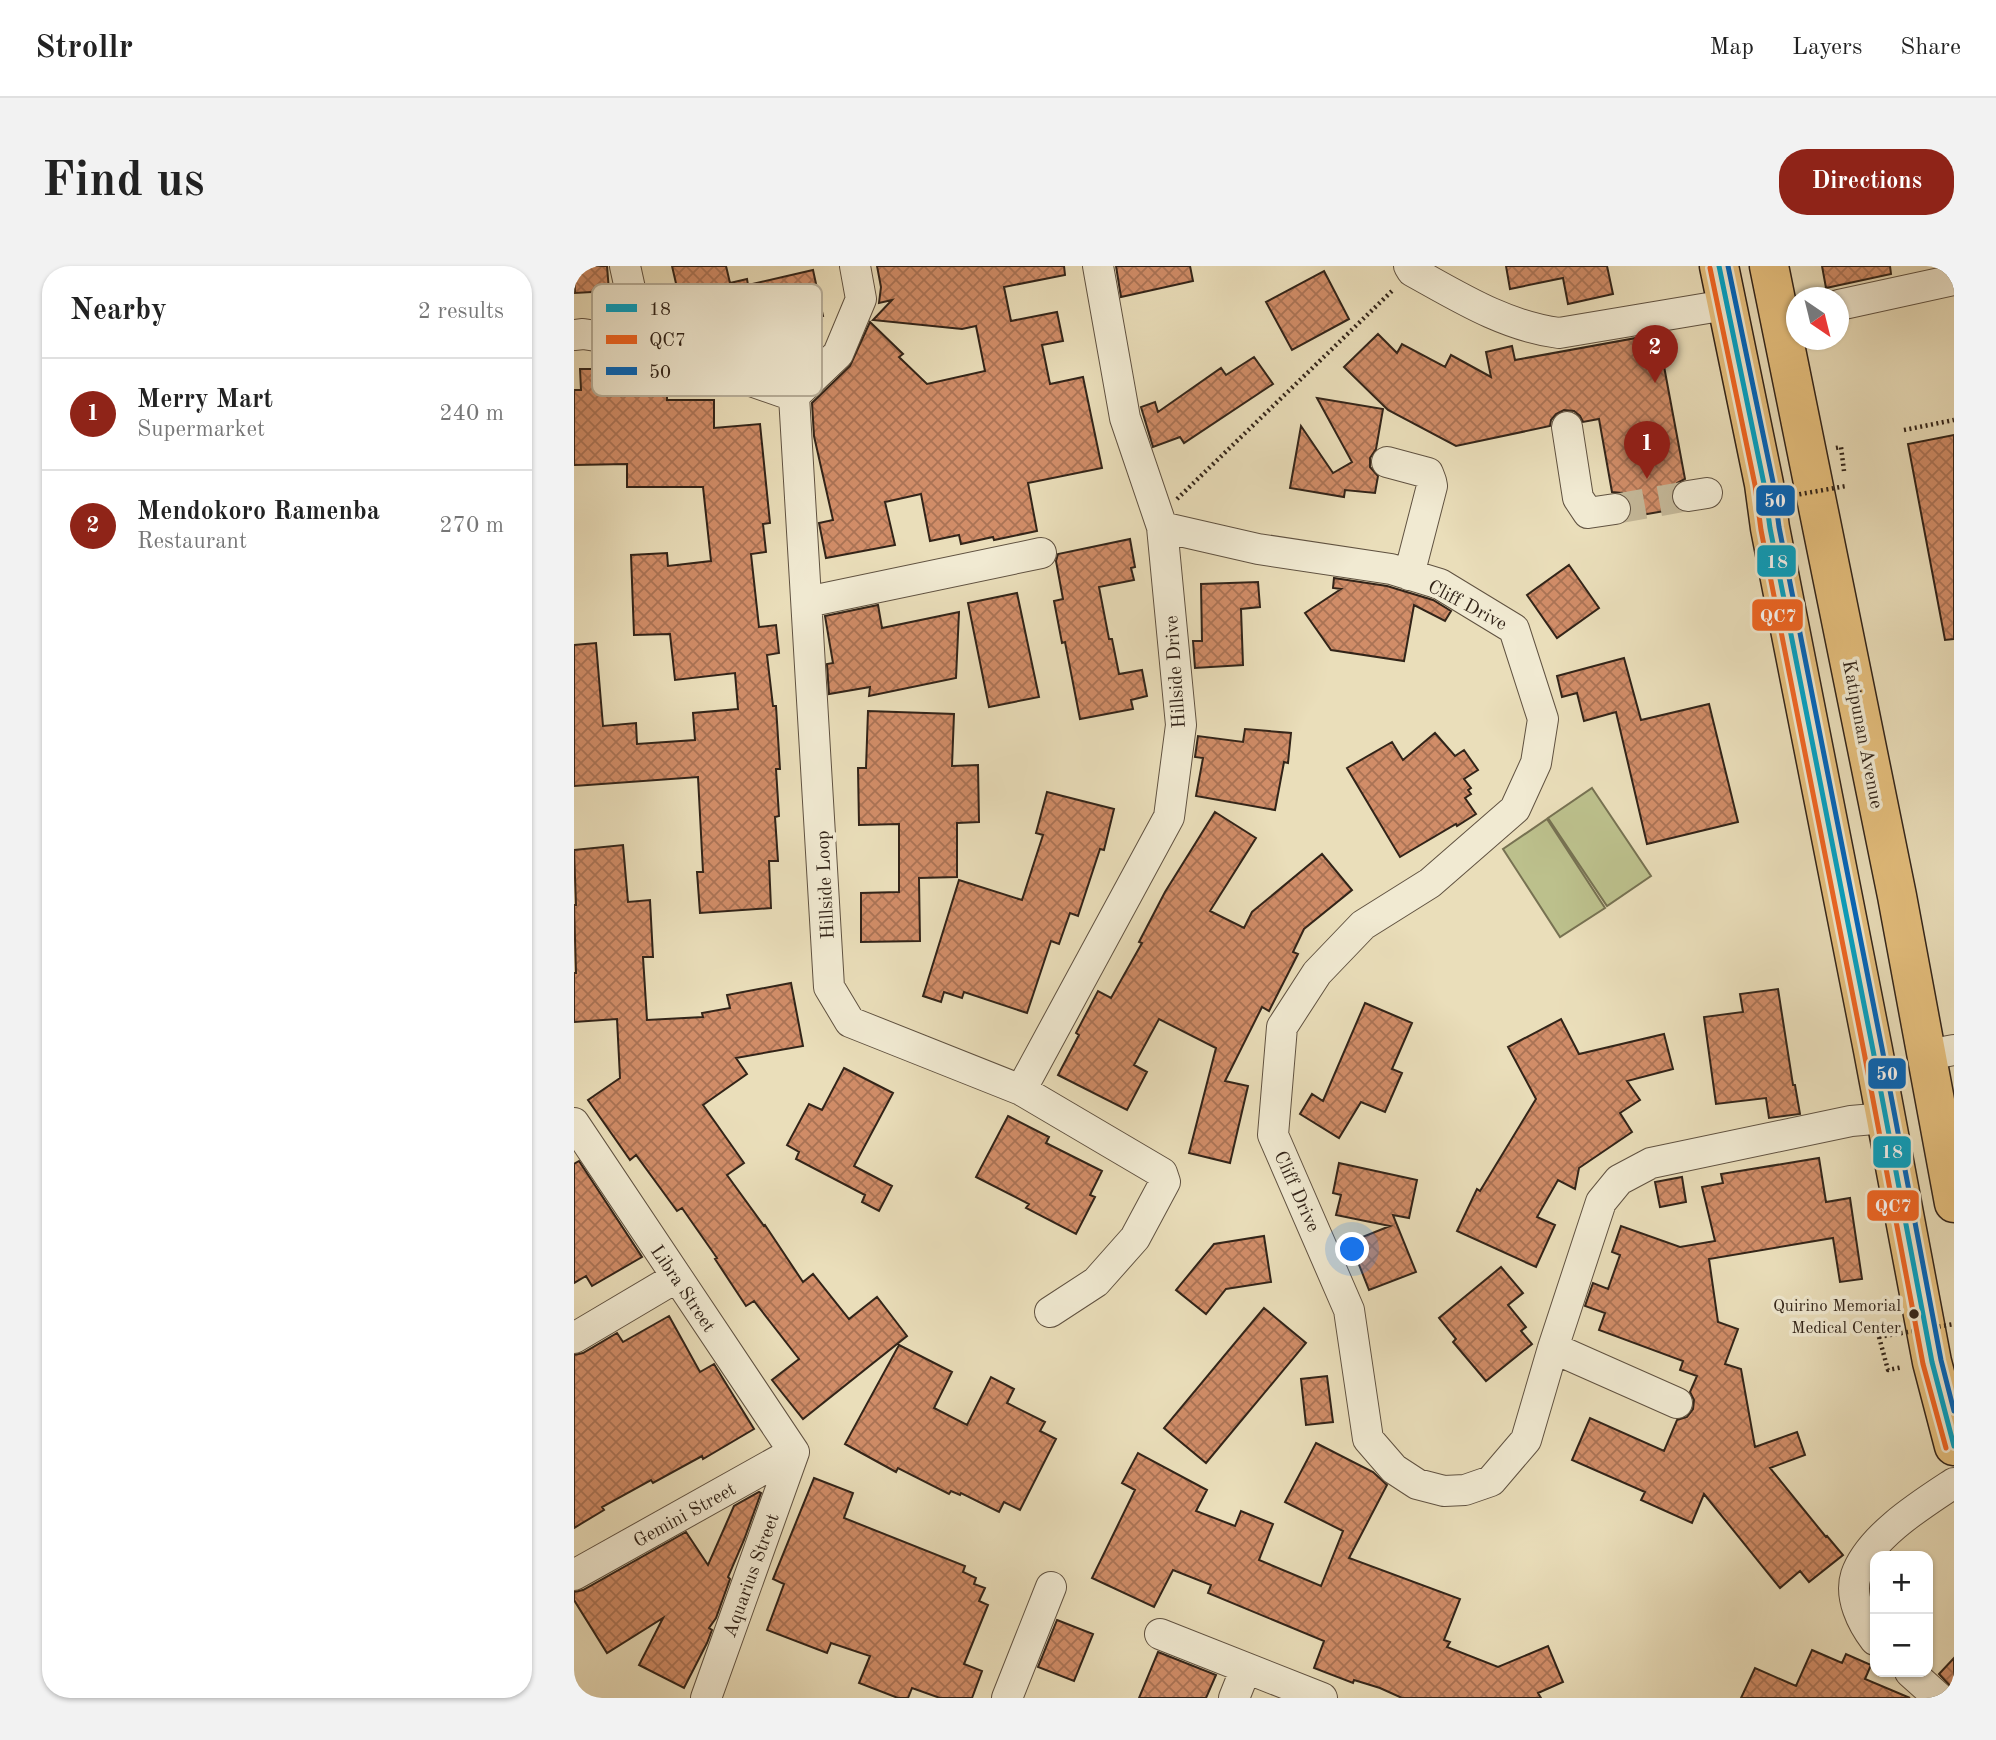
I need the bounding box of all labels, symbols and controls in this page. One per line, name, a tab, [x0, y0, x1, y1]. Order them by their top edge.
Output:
text: Strollr	[35, 32, 133, 65]
text: Map	[1710, 36, 1754, 60]
text: Layers	[1792, 36, 1862, 60]
text: Share	[1900, 36, 1961, 60]
button: Directions	[1779, 149, 1954, 215]
text: Find us	[42, 158, 205, 207]
legend	[592, 284, 822, 396]
north arrow	[1786, 287, 1849, 350]
text: Nearby	[70, 296, 167, 326]
text: 2 results	[418, 300, 504, 323]
text: 18	[649, 301, 671, 320]
pin: 2	[1632, 325, 1678, 383]
text: QC7	[649, 332, 686, 351]
text: 50	[649, 364, 671, 383]
text: Merry Mart	[137, 387, 273, 413]
text: 1	[86, 402, 100, 425]
text: 240 m	[439, 402, 504, 425]
text: Supermarket	[137, 418, 265, 441]
pin: 1	[1624, 421, 1670, 479]
line badge: 50	[1755, 484, 1796, 517]
text: 50	[1764, 493, 1786, 512]
text: Mendokoro Ramenba	[137, 499, 380, 525]
text: 2	[86, 514, 100, 537]
text: 270 m	[439, 514, 504, 537]
text: Restaurant	[137, 530, 247, 553]
line badge: 18	[1756, 544, 1797, 578]
text: 18	[1766, 554, 1788, 573]
street label: Cliff Drive	[1424, 578, 1509, 635]
line badge: QC7	[1751, 598, 1804, 632]
text: QC7	[1759, 608, 1797, 627]
street label: Hillside Drive	[1163, 615, 1190, 729]
street label: Katipunan Avenue	[1838, 659, 1885, 810]
street label: Hillside Loop	[814, 830, 839, 940]
line badge: 50	[1867, 1057, 1907, 1090]
text: 50	[1876, 1066, 1898, 1085]
line badge: 18	[1872, 1135, 1912, 1169]
text: 18	[1881, 1144, 1903, 1163]
street label: Cliff Drive	[1269, 1149, 1322, 1235]
line badge: QC7	[1866, 1189, 1920, 1222]
text: QC7	[1874, 1198, 1912, 1217]
your location	[1335, 1232, 1369, 1266]
street label: Libra Street	[646, 1242, 718, 1336]
place label: Quirino Memorial Medical Center	[1773, 1298, 1901, 1337]
marker: Quirino Memorial Medical Center	[1907, 1307, 1921, 1321]
street label: Gemini Street	[631, 1480, 740, 1552]
street label: Aquarius Street	[721, 1511, 784, 1640]
map controls	[1870, 1551, 1933, 1677]
button: +	[1870, 1551, 1933, 1614]
button: −	[1870, 1614, 1933, 1677]

